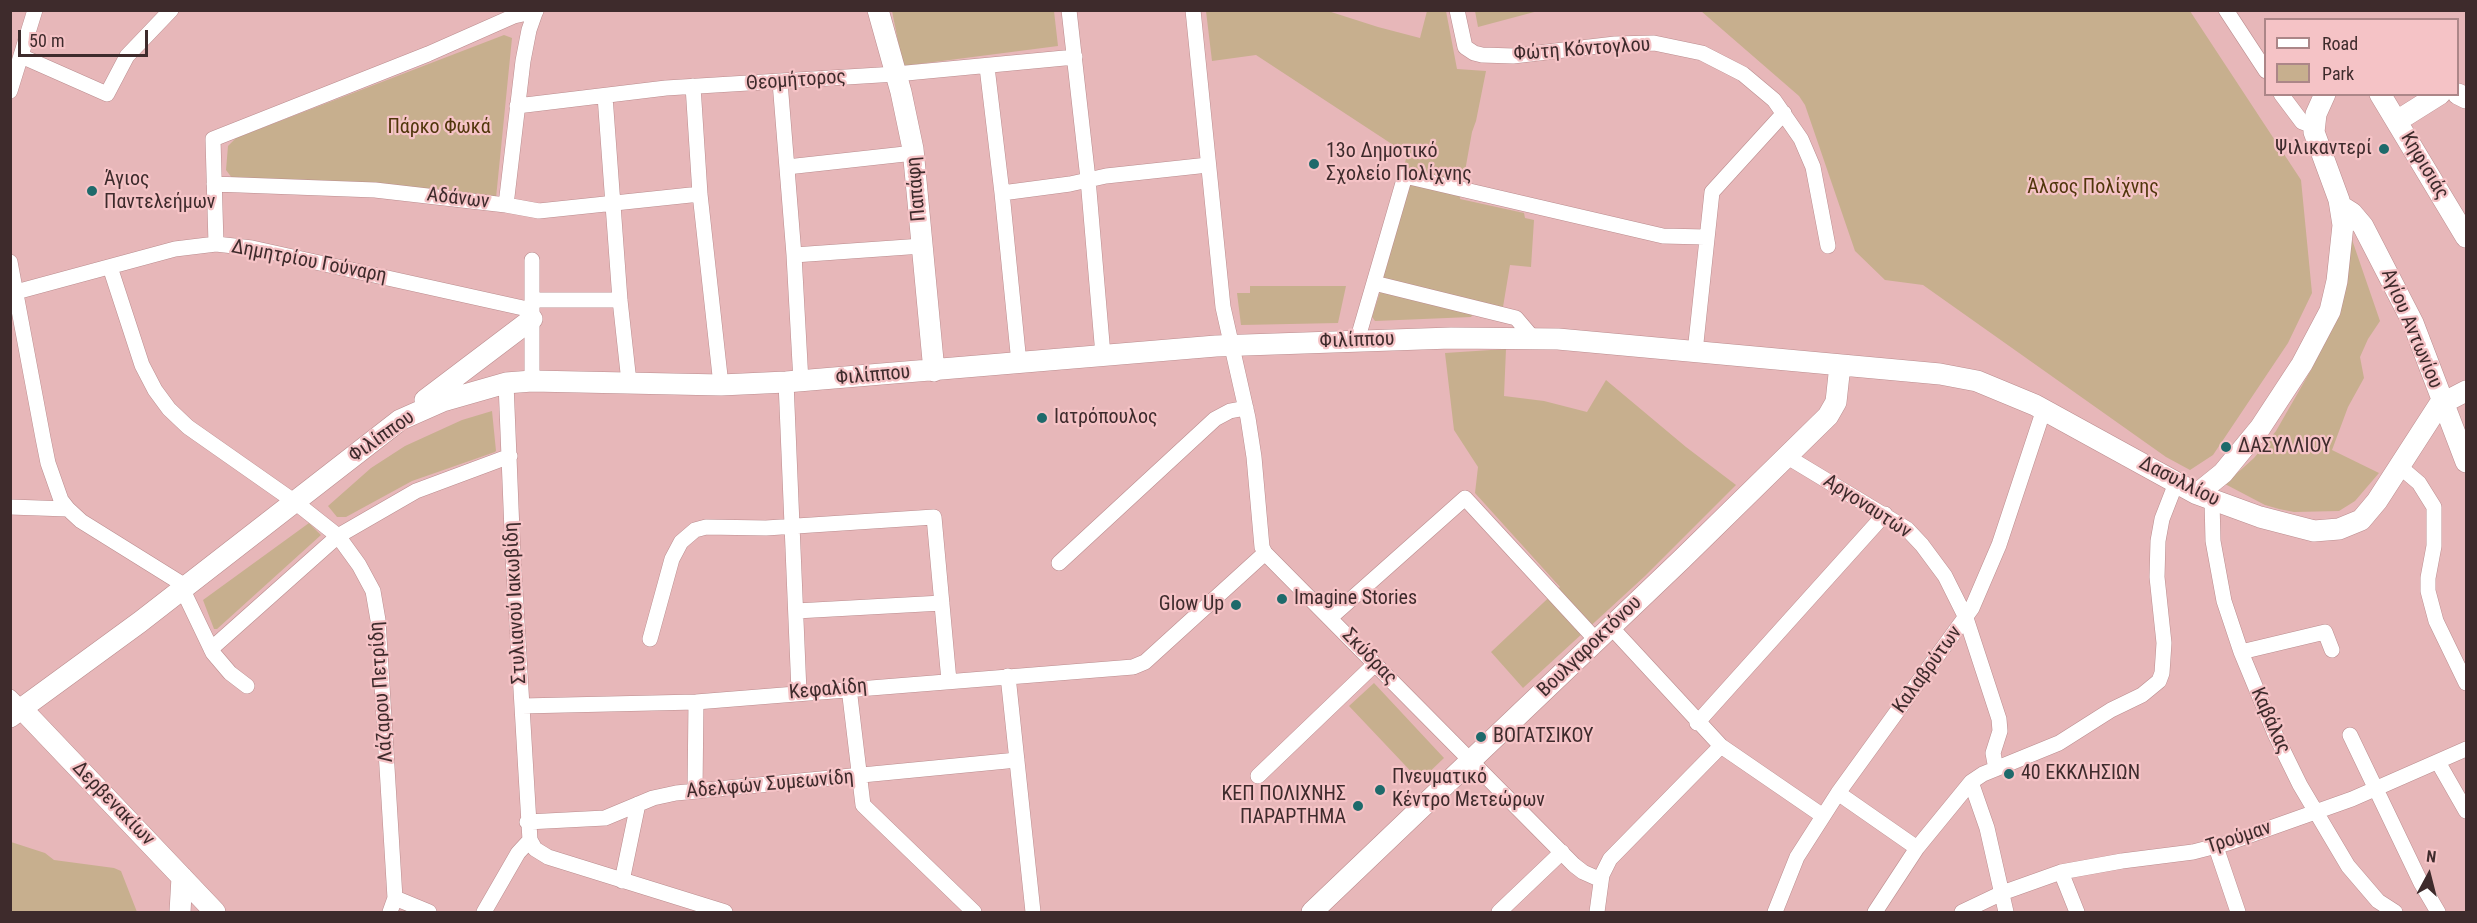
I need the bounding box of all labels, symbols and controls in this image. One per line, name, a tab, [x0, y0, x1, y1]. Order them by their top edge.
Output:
scale bar	[21, 18, 152, 56]
legend	[2264, 18, 2459, 96]
text: 50 m	[29, 30, 64, 51]
street label: Φώτη Κόντογλου	[1513, 33, 1651, 67]
text: Road	[2322, 33, 2358, 54]
text: Park	[2322, 63, 2354, 84]
street label: Θεομήτορος	[745, 66, 847, 96]
park label: Πάρκο Φωκά	[387, 116, 491, 140]
street label: Κηφισιάς	[2395, 128, 2453, 204]
place label: Ψιλικαντερί	[2275, 137, 2372, 161]
place label: 13ο Δημοτικό Σχολείο Πολίχνης	[1326, 140, 1472, 187]
marker: Ψιλικαντερί	[2377, 142, 2391, 156]
street label: Παπάφη	[902, 156, 932, 222]
marker: 13ο Δημοτικό Σχολείο Πολίχνης	[1307, 157, 1321, 171]
place label: Άγιος Παντελεήμων	[104, 168, 215, 215]
park label: Άλσος Πολίχνης	[2027, 176, 2159, 200]
street label: Αδάνων	[425, 183, 491, 215]
marker: Άγιος Παντελεήμων	[85, 184, 99, 198]
street label: Δημητρίου Γούναρη	[229, 235, 389, 289]
street label: Αγίου Αντωνίου	[2375, 266, 2447, 392]
street label: Φιλίππου	[1319, 328, 1395, 354]
street label: Φιλίππου	[835, 361, 911, 391]
street label: Φιλίππου	[344, 406, 420, 468]
place label: Ιατρόπουλος	[1054, 406, 1157, 430]
marker: Ιατρόπουλος	[1035, 411, 1049, 425]
place label: ΔΑΣΥΛΛΙΟΥ	[2238, 435, 2331, 459]
marker: ΔΑΣΥΛΛΙΟΥ	[2219, 440, 2233, 454]
street label: Δασυλλίου	[2135, 452, 2223, 512]
street label: Αργοναυτών	[1819, 470, 1915, 544]
street label: Στυλιανού Ιακωβίδη	[500, 521, 532, 685]
place label: Imagine Stories	[1294, 587, 1417, 611]
street label: Βουλγαροκτόνου	[1533, 591, 1647, 703]
marker: Imagine Stories	[1275, 592, 1289, 606]
place label: Glow Up	[1159, 593, 1224, 617]
marker: Glow Up	[1229, 598, 1243, 612]
street label: Λάζαρου Πετρίδη	[365, 621, 399, 763]
street label: Καλαβρύτων	[1888, 622, 1968, 718]
street label: Σκύδρας	[1336, 624, 1402, 690]
street label: Κεφαλίδη	[788, 675, 868, 705]
street label: Καβάλας	[2245, 684, 2295, 758]
place label: ΒΟΓΑΤΣΙΚΟΥ	[1493, 725, 1594, 749]
marker: ΒΟΓΑΤΣΙΚΟΥ	[1474, 730, 1488, 744]
street label: Δερβενακίων	[67, 757, 159, 851]
place label: 40 ΕΚΚΛΗΣΙΩΝ	[2021, 762, 2140, 786]
street label: Αδελφών Συμεωνίδη	[685, 766, 855, 804]
place label: Πνευματικό Κέντρο Μετεώρων	[1392, 766, 1545, 813]
marker: 40 ΕΚΚΛΗΣΙΩΝ	[2002, 767, 2016, 781]
place label: ΚΕΠ ΠΟΛΙΧΝΗΣ ΠΑΡΑΡΤΗΜΑ	[1221, 783, 1346, 830]
marker: Πνευματικό Κέντρο Μετεώρων	[1373, 783, 1387, 797]
marker: ΚΕΠ ΠΟΛΙΧΝΗΣ ΠΑΡΑΡΤΗΜΑ	[1351, 799, 1365, 813]
street label: Τρούμαν	[2203, 816, 2275, 860]
north arrow	[2399, 845, 2459, 905]
text: N	[2425, 847, 2437, 867]

